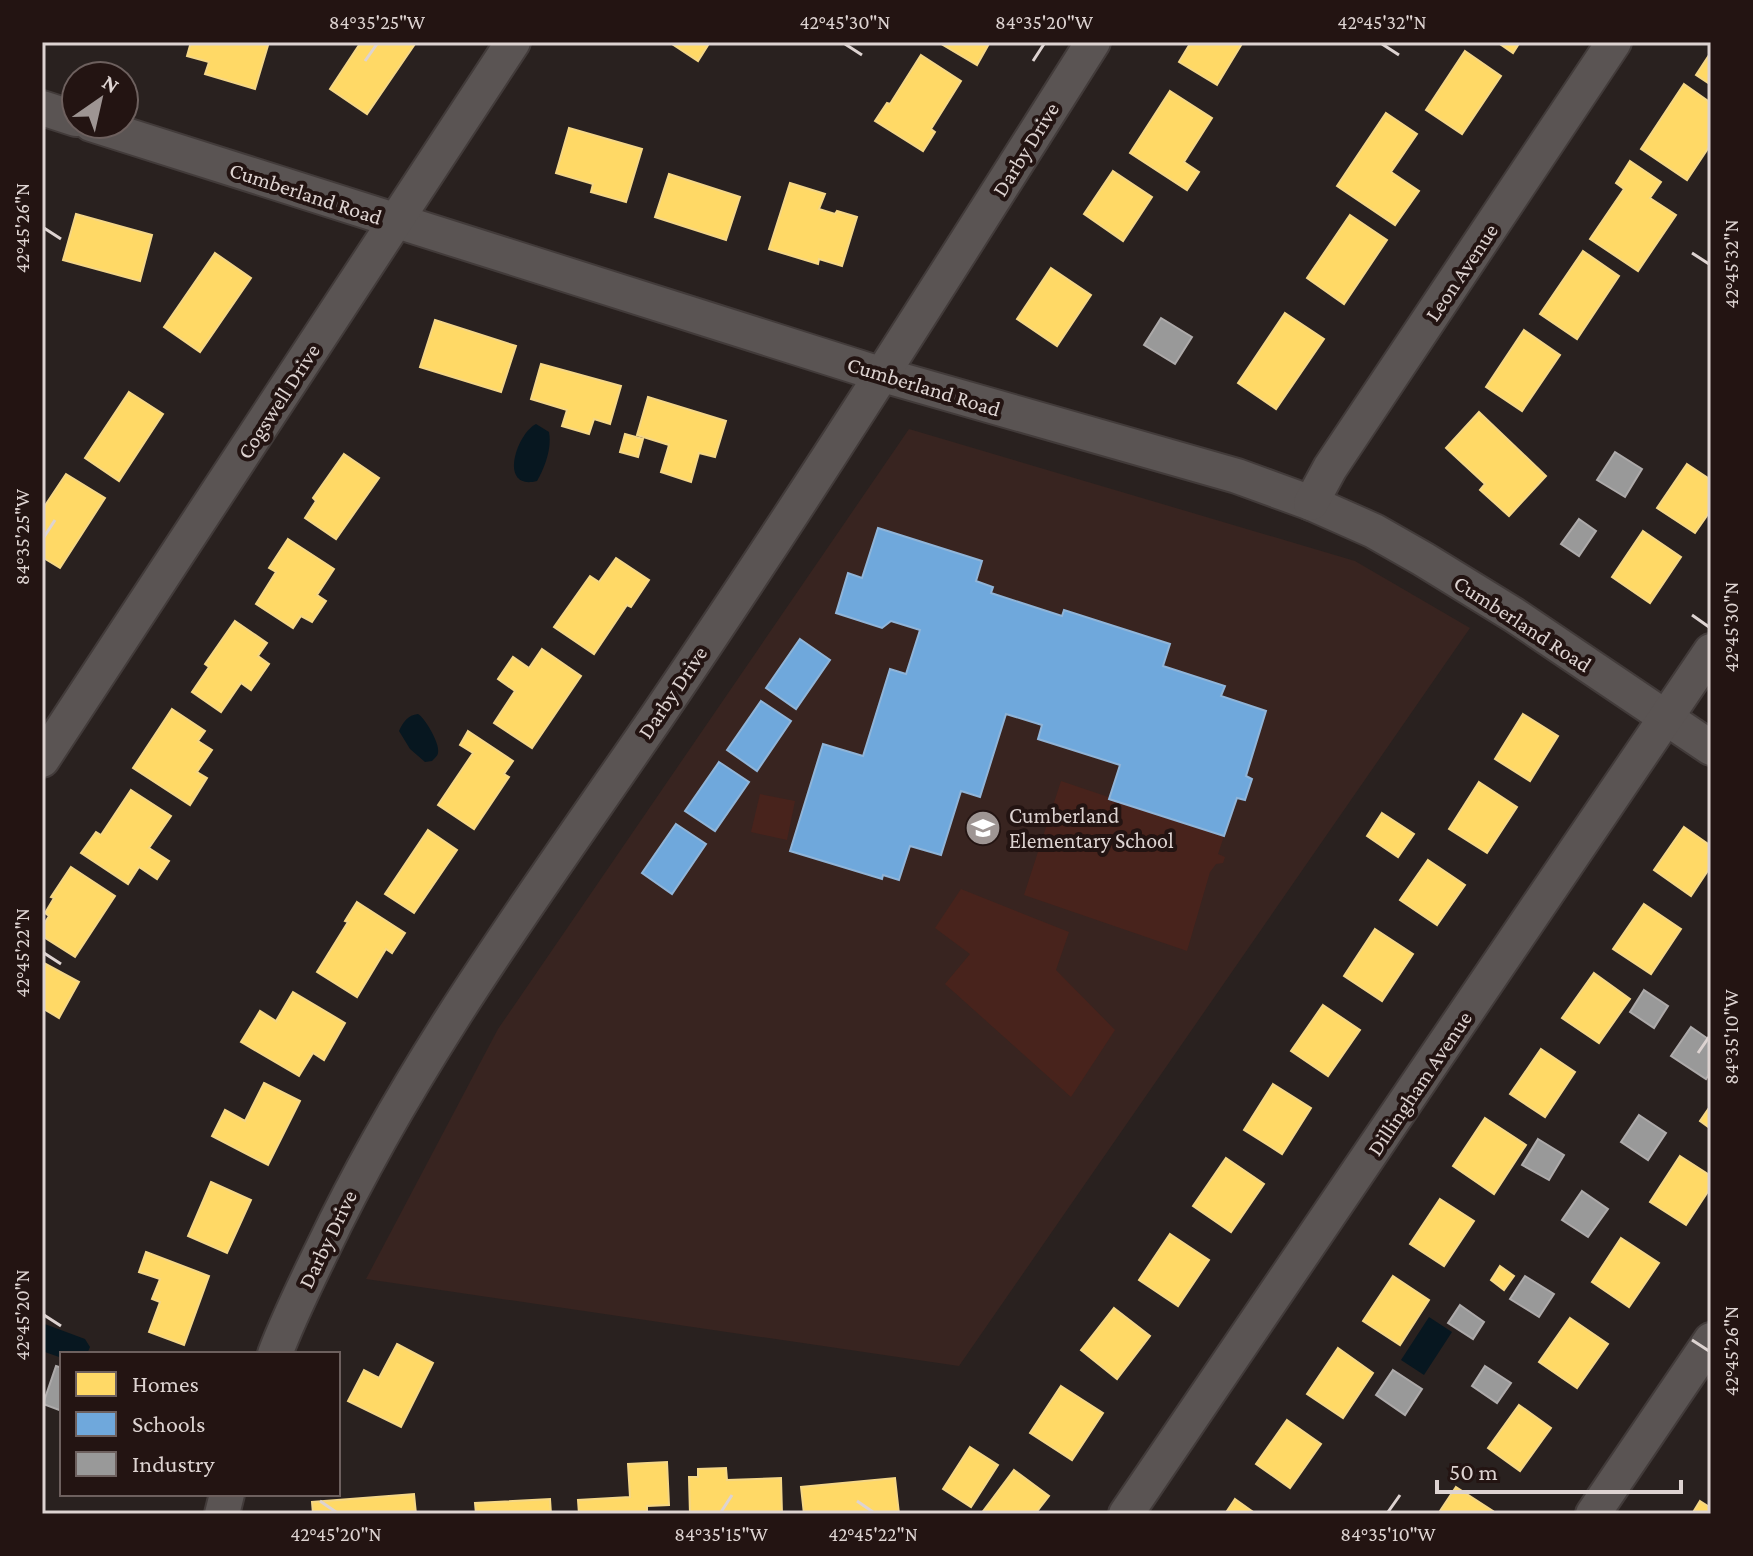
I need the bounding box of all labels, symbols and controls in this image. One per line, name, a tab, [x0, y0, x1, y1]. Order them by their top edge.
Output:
text: 84°35'25"W	[329, 11, 426, 33]
text: 42°45'30"N	[799, 11, 891, 33]
text: 84°35'20"W	[995, 11, 1094, 33]
text: 42°45'32"N	[1337, 11, 1427, 33]
north arrow	[60, 60, 140, 140]
text: N	[98, 69, 124, 98]
street label: Darby Drive	[987, 98, 1064, 201]
street label: Cumberland Road	[226, 157, 386, 230]
text: 42°45'26"N	[11, 183, 33, 273]
street label: Leon Avenue	[1420, 219, 1503, 326]
text: 42°45'32"N	[1720, 219, 1742, 309]
street label: Cogswell Drive	[232, 339, 325, 463]
street label: Cumberland Road	[844, 351, 1004, 422]
text: 84°35'25"W	[11, 488, 33, 585]
street label: Cumberland Road	[1449, 570, 1597, 677]
text: 42°45'30"N	[1720, 581, 1742, 673]
street label: Darby Drive	[632, 641, 712, 743]
place label: Cumberland Elementary School	[1009, 803, 1174, 853]
school or university icon: Cumberland Elementary School	[964, 809, 1002, 847]
text: 42°45'22"N	[11, 908, 33, 998]
text: 84°35'10"W	[1720, 989, 1742, 1085]
street label: Dillingham Avenue	[1362, 1006, 1477, 1160]
street label: Darby Drive	[293, 1186, 362, 1292]
text: 42°45'20"N	[11, 1269, 33, 1361]
text: 42°45'26"N	[1720, 1306, 1742, 1396]
legend	[60, 1352, 340, 1496]
text: Homes	[132, 1370, 199, 1397]
text: Schools	[132, 1410, 206, 1437]
scale bar	[1437, 1444, 1681, 1494]
text: Industry	[132, 1450, 215, 1477]
text: 50 m	[1449, 1458, 1498, 1485]
text: 42°45'20"N	[290, 1523, 382, 1545]
text: 84°35'15"W	[674, 1523, 768, 1545]
text: 42°45'22"N	[828, 1523, 918, 1545]
text: 84°35'10"W	[1340, 1523, 1436, 1545]

